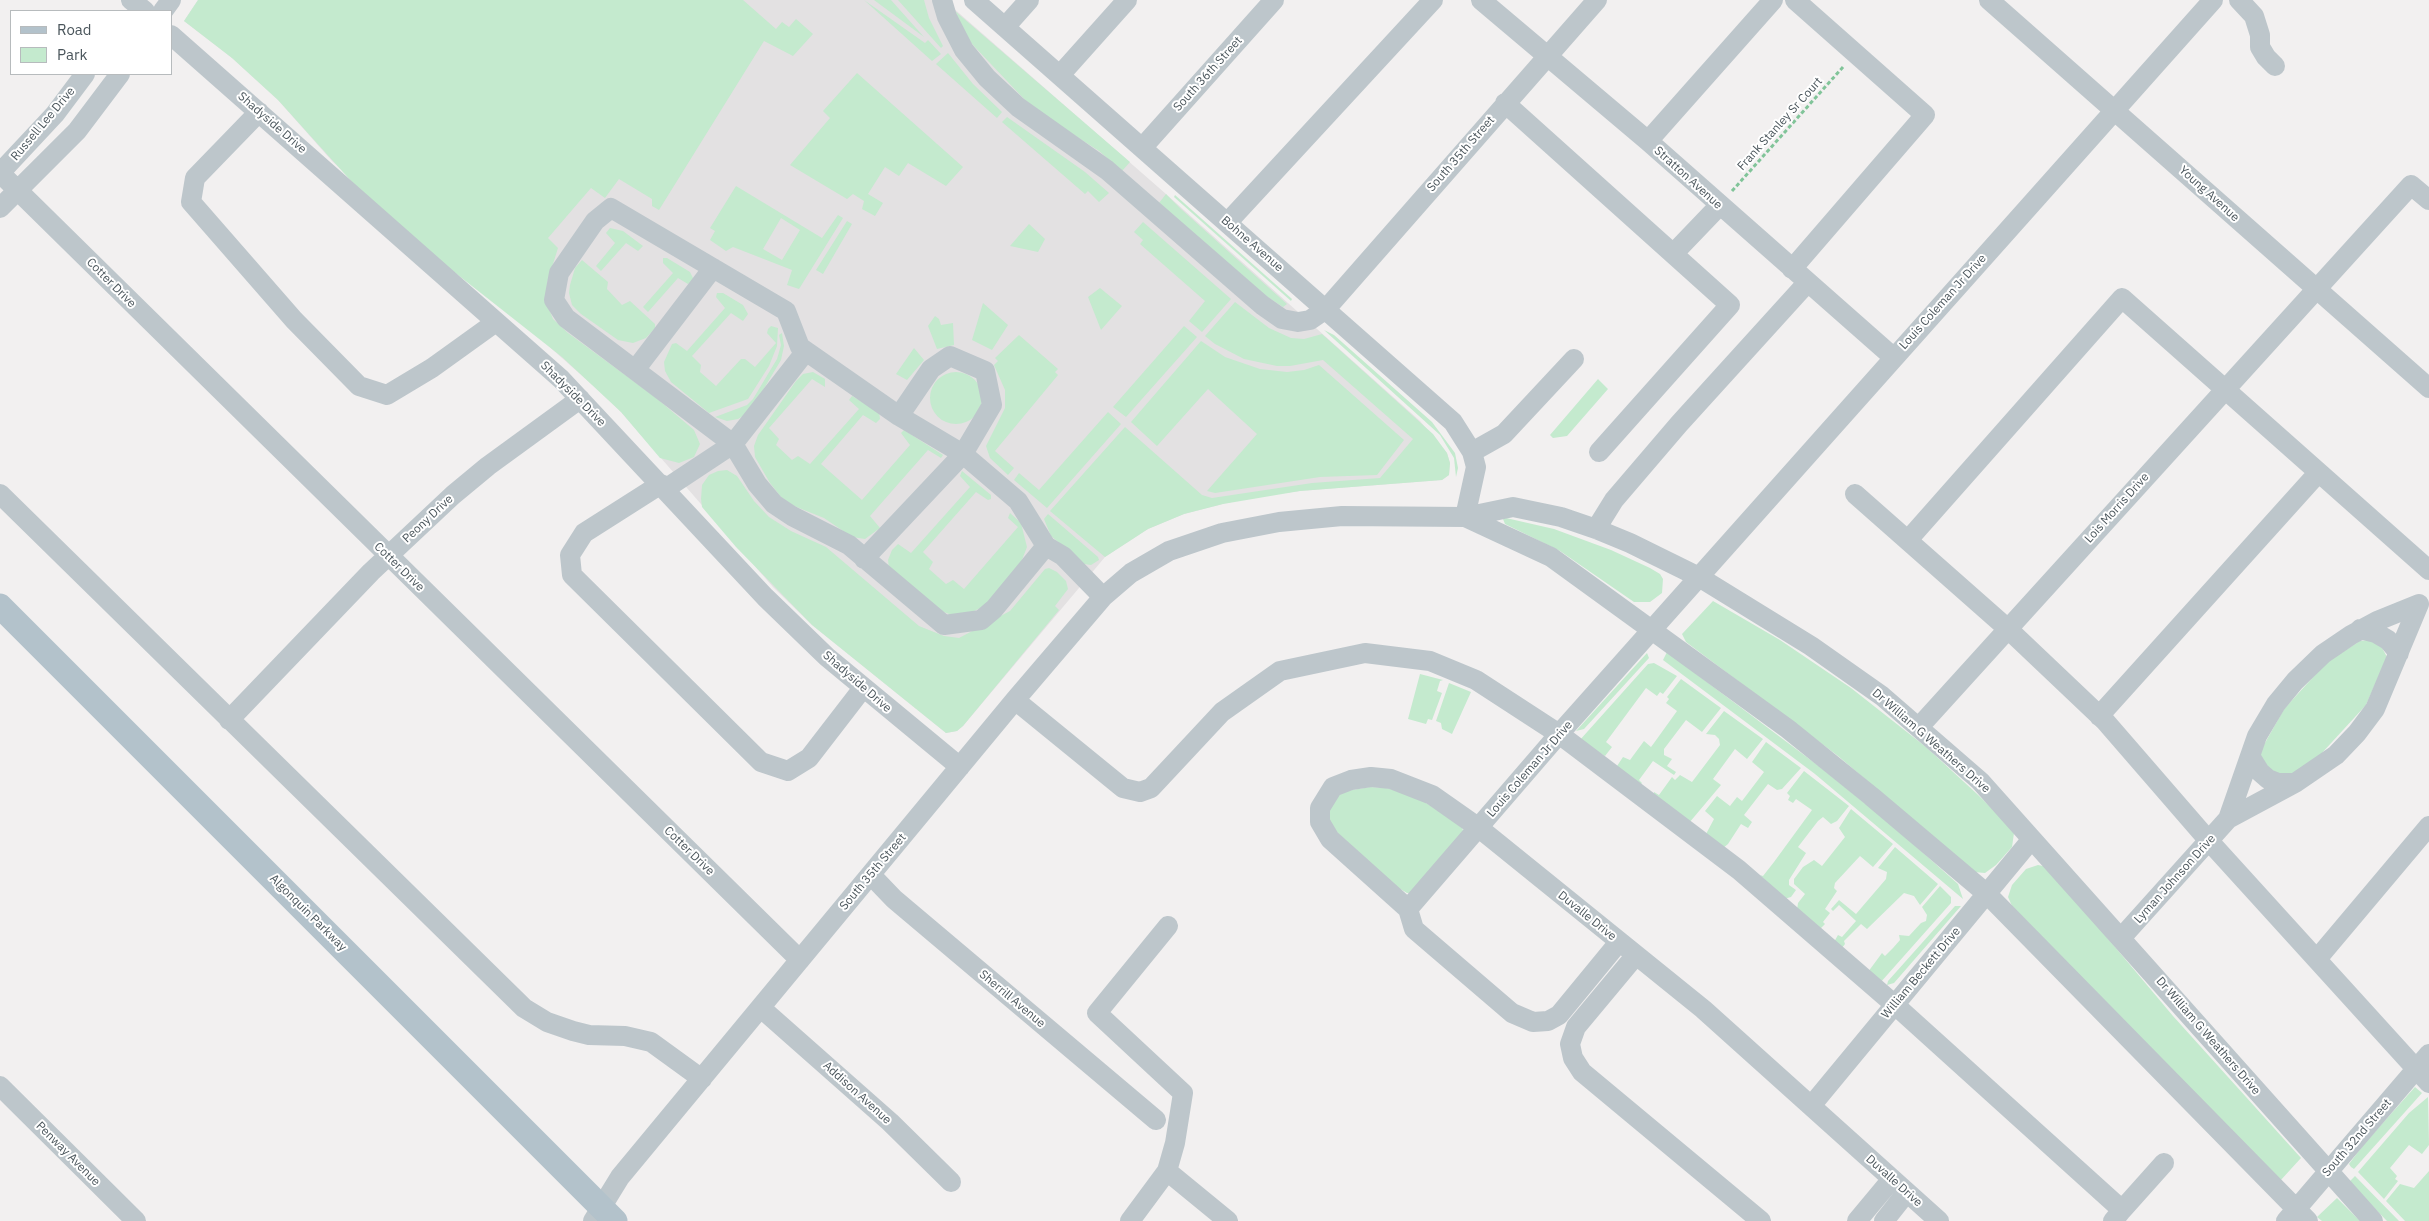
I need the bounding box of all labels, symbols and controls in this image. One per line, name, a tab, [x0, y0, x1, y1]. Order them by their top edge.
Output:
legend	[10, 10, 172, 75]
text: Road	[57, 20, 92, 39]
street label: South 36th Street	[1171, 34, 1245, 114]
text: Park	[57, 45, 87, 64]
street label: Frank Stanley Sr Court	[1734, 75, 1826, 173]
street label: Russell Lee Drive	[8, 84, 78, 164]
street label: Shadyside Drive	[235, 89, 309, 157]
street label: South 35th Street	[1424, 113, 1498, 195]
street label: Stratton Avenue	[1651, 144, 1725, 212]
street label: Young Avenue	[2176, 163, 2242, 225]
street label: Bohne Avenue	[1218, 213, 1286, 275]
street label: Louis Coleman Jr Drive	[1897, 252, 1989, 352]
street label: Cotter Drive	[83, 255, 139, 311]
street label: Shadyside Drive	[537, 358, 609, 430]
street label: Lois Morris Drive	[2082, 470, 2152, 546]
street label: Peony Drive	[400, 492, 456, 546]
street label: Cotter Drive	[371, 540, 427, 594]
street label: Shadyside Drive	[820, 648, 894, 716]
street label: Dr William G Weathers Drive	[1869, 686, 1993, 796]
street label: Louis Coleman Jr Drive	[1484, 718, 1576, 820]
street label: Cotter Drive	[661, 824, 717, 878]
street label: South 35th Street	[837, 831, 909, 913]
street label: Lyman Johnson Drive	[2131, 832, 2219, 926]
street label: Algonquin Parkway	[267, 872, 349, 954]
street label: Duvalle Drive	[1555, 888, 1619, 944]
street label: William Beckett Drive	[1879, 924, 1963, 1022]
street label: Sherrill Avenue	[976, 967, 1048, 1031]
street label: Dr William G Weathers Drive	[2153, 974, 2263, 1098]
street label: Addison Avenue	[820, 1059, 894, 1127]
street label: South 32nd Street	[2319, 1096, 2395, 1180]
street label: Penway Avenue	[33, 1119, 103, 1189]
street label: Duvalle Drive	[1863, 1152, 1925, 1210]

